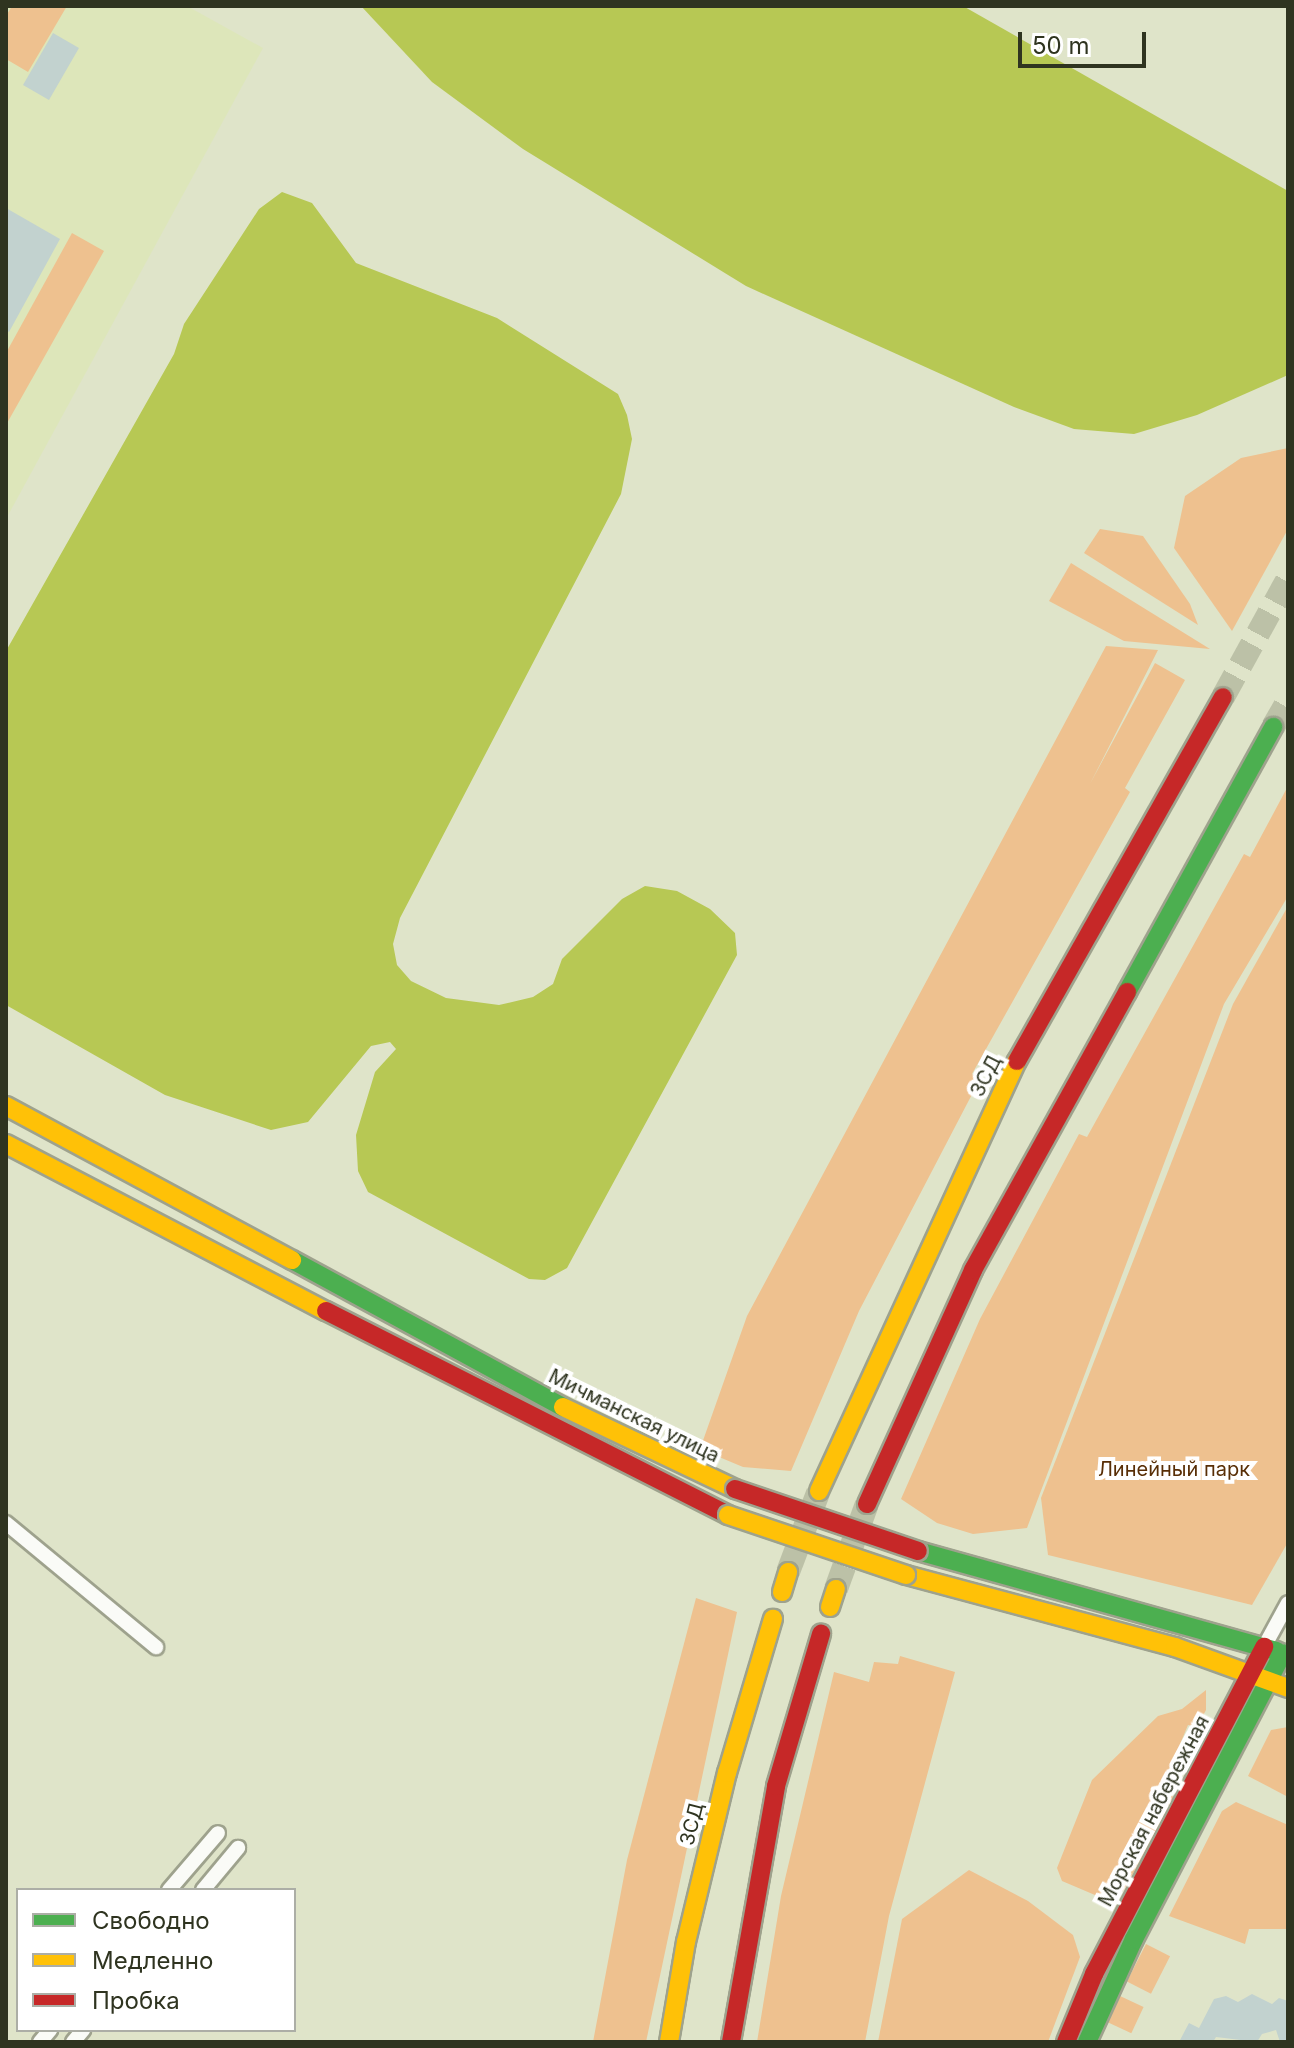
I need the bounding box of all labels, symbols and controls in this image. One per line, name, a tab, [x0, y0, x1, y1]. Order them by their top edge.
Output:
scale bar	[1022, 16, 1150, 66]
text: 50 m	[1032, 31, 1090, 60]
street label: ЗСД	[965, 1051, 1007, 1101]
street label: Мичманская улица	[545, 1364, 723, 1468]
park label: Линейный парк	[1098, 1457, 1250, 1481]
street label: Морская набережная	[1093, 1711, 1215, 1911]
street label: ЗСД	[675, 1800, 709, 1848]
legend	[16, 1888, 296, 2032]
text: Свободно	[92, 1906, 210, 1935]
text: Медленно	[92, 1946, 213, 1975]
text: Пробка	[92, 1986, 180, 2015]

